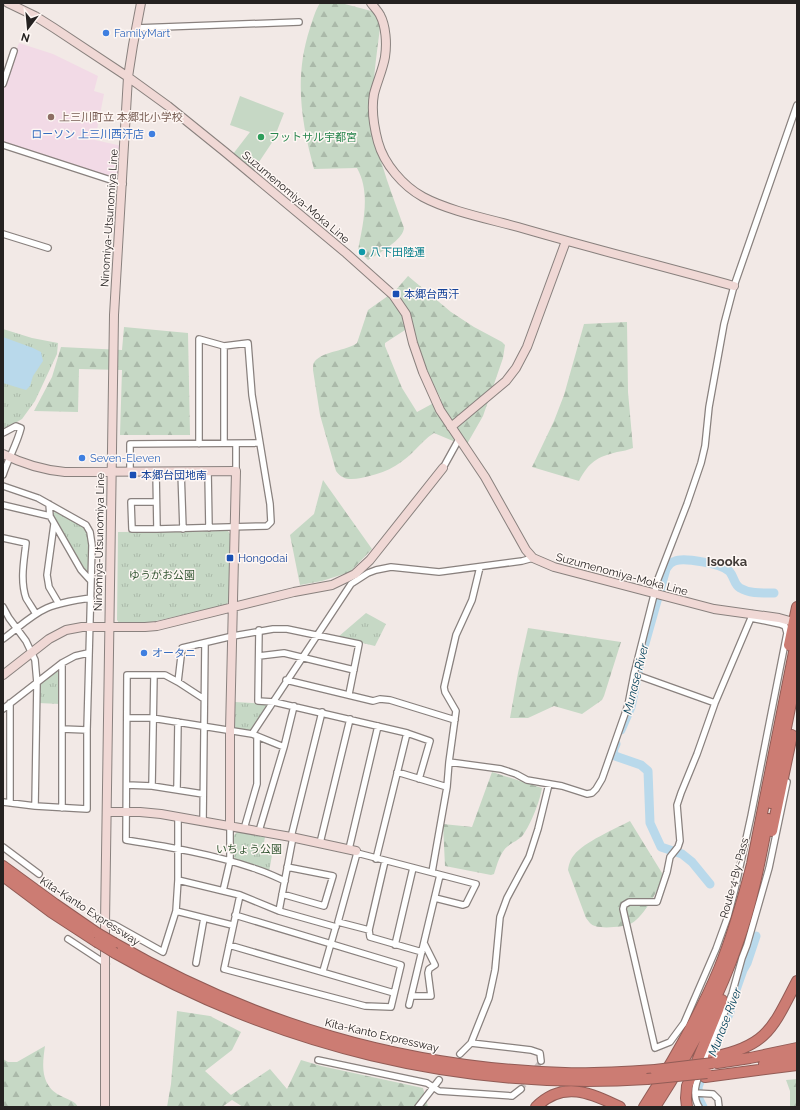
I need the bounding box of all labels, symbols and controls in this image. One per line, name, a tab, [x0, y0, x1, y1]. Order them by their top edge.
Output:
north arrow	[8, 8, 48, 48]
place label: FamilyMart	[114, 27, 170, 40]
marker: FamilyMart	[101, 28, 111, 38]
text: N	[20, 30, 31, 45]
place label: 上三川町立 本郷北小学校	[59, 111, 183, 124]
marker: 上三川町立 本郷北小学校	[46, 112, 56, 122]
place label: ローソン 上三川西汗店	[31, 128, 144, 141]
marker: ローソン 上三川西汗店	[147, 129, 157, 139]
place label: フットサル宇都宮	[269, 131, 357, 144]
marker: フットサル宇都宮	[256, 132, 266, 142]
street label: Ninomiya-Utsunomiya Line	[98, 148, 121, 287]
street label: Suzumenomiya-Moka Line	[239, 149, 352, 246]
place label: 八下田陸運	[370, 246, 425, 259]
marker: 八下田陸運	[357, 247, 367, 257]
place label: 本郷台西汗	[404, 288, 459, 301]
marker: 本郷台西汗	[391, 289, 401, 299]
place label: Seven-Eleven	[90, 452, 161, 465]
marker: Seven-Eleven	[77, 453, 87, 463]
place label: 本郷台団地南	[141, 469, 207, 482]
marker: 本郷台団地南	[128, 470, 138, 480]
street label: Ninomiya-Utsunomiya Line	[92, 472, 107, 611]
street label: Suzumenomiya-Moka Line	[554, 551, 690, 599]
place label: Hongodai	[238, 552, 288, 565]
marker: Hongodai	[225, 553, 235, 563]
district label: Isooka	[707, 554, 748, 569]
park label: ゆうがお公園	[129, 569, 195, 582]
water label: Munase River	[620, 641, 652, 716]
place label: オータニ	[152, 647, 196, 660]
marker: オータニ	[139, 648, 149, 658]
street label: Route 4 By-Pass	[717, 836, 751, 920]
park label: いちょう公園	[216, 843, 282, 856]
street label: Kita-Kanto Expressway	[37, 874, 142, 949]
water label: Munase River	[706, 985, 745, 1058]
street label: Kita-Kanto Expressway	[324, 1016, 440, 1055]

